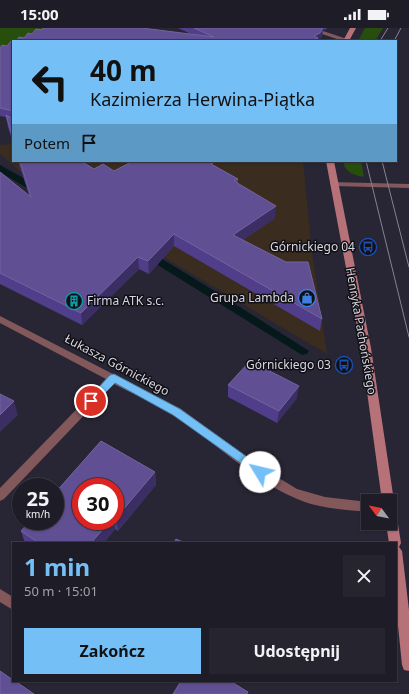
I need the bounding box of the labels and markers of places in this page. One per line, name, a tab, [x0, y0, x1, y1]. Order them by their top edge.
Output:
bus stop icon: Górnickiego 04	[358, 237, 378, 257]
place label: Górnickiego 04	[270, 238, 355, 255]
shop icon: Grupa Lambda	[297, 288, 317, 308]
place label: Grupa Lambda	[210, 289, 294, 306]
building icon: Firma ATK s.c.	[64, 291, 84, 311]
place label: Firma ATK s.c.	[87, 292, 164, 309]
bus stop icon: Górnickiego 03	[334, 355, 354, 375]
place label: Górnickiego 03	[246, 356, 331, 373]
pin	[74, 384, 108, 418]

